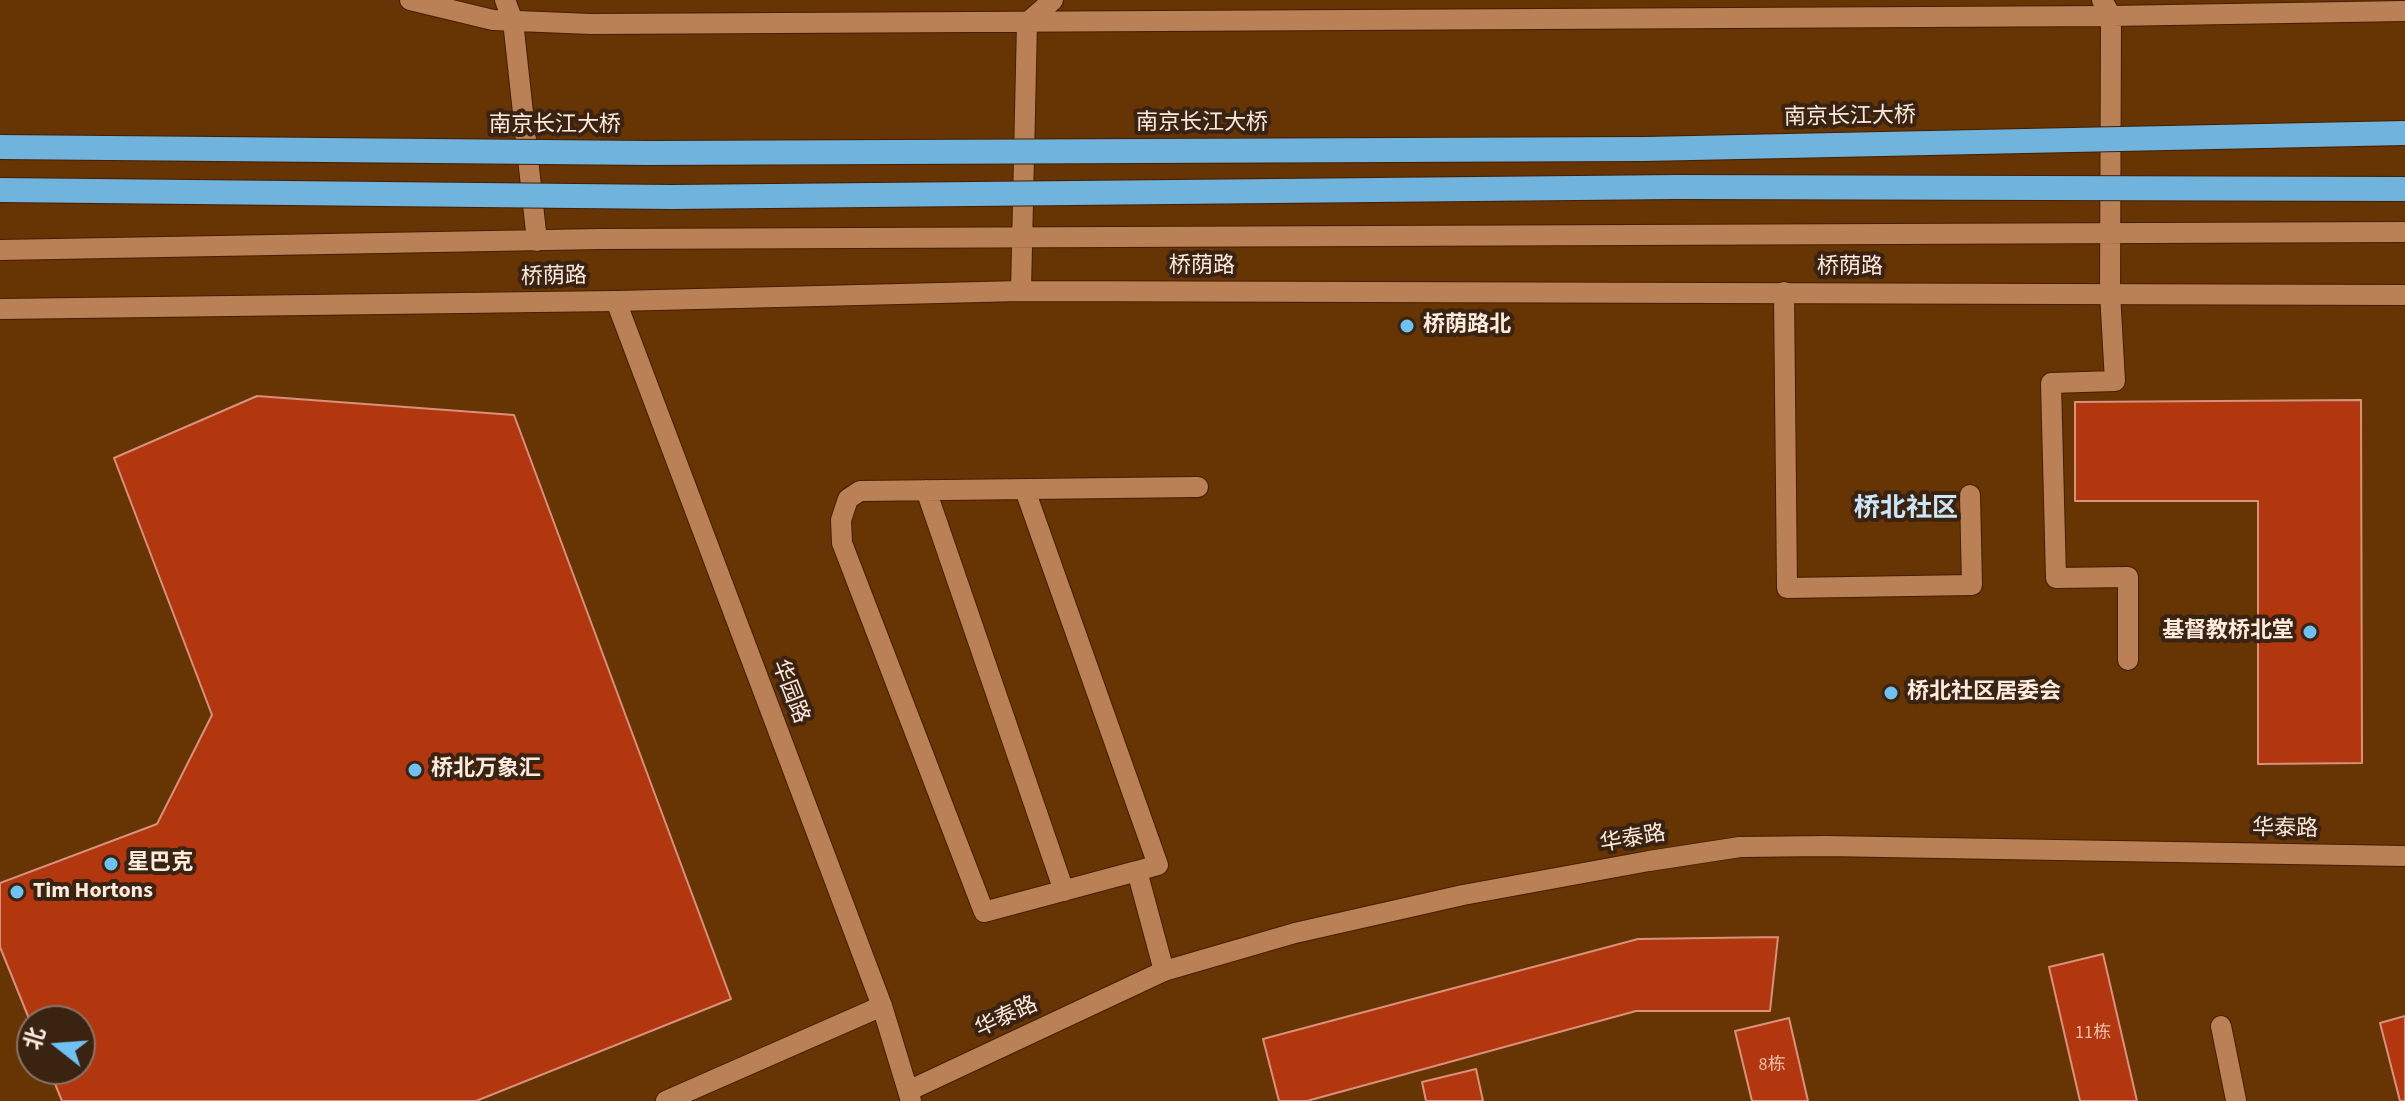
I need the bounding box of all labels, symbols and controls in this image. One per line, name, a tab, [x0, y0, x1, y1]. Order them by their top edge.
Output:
street label: 南京长江大桥	[1784, 104, 1916, 132]
street label: 南京长江大桥	[1136, 111, 1268, 137]
street label: 南京长江大桥	[489, 113, 621, 139]
street label: 桥荫路	[1169, 254, 1235, 280]
street label: 桥荫路	[1817, 255, 1883, 281]
street label: 桥荫路	[521, 264, 587, 292]
place label: 桥荫路北	[1423, 313, 1511, 339]
marker: 桥荫路北	[1398, 317, 1416, 335]
district label: 桥北社区	[1854, 494, 1958, 526]
place label: 基督教桥北堂	[2162, 619, 2294, 645]
marker: 基督教桥北堂	[2301, 623, 2319, 641]
street label: 华园路	[765, 656, 813, 728]
place label: 桥北社区居委会	[1907, 680, 2061, 706]
marker: 桥北社区居委会	[1882, 684, 1900, 702]
place label: 桥北万象汇	[431, 757, 541, 783]
marker: 桥北万象汇	[406, 761, 424, 779]
street label: 华泰路	[2252, 816, 2318, 844]
street label: 华泰路	[1598, 821, 1668, 859]
place label: 星巴克	[127, 851, 193, 877]
marker: 星巴克	[102, 855, 120, 873]
place label: Tim Hortons	[33, 879, 153, 905]
marker: Tim Hortons	[8, 883, 26, 901]
street label: 华泰路	[972, 992, 1042, 1044]
north arrow	[16, 1005, 96, 1085]
text: 北	[16, 1023, 53, 1054]
house number: 11栋	[2075, 1023, 2111, 1045]
house number: 8栋	[1759, 1055, 1785, 1077]

